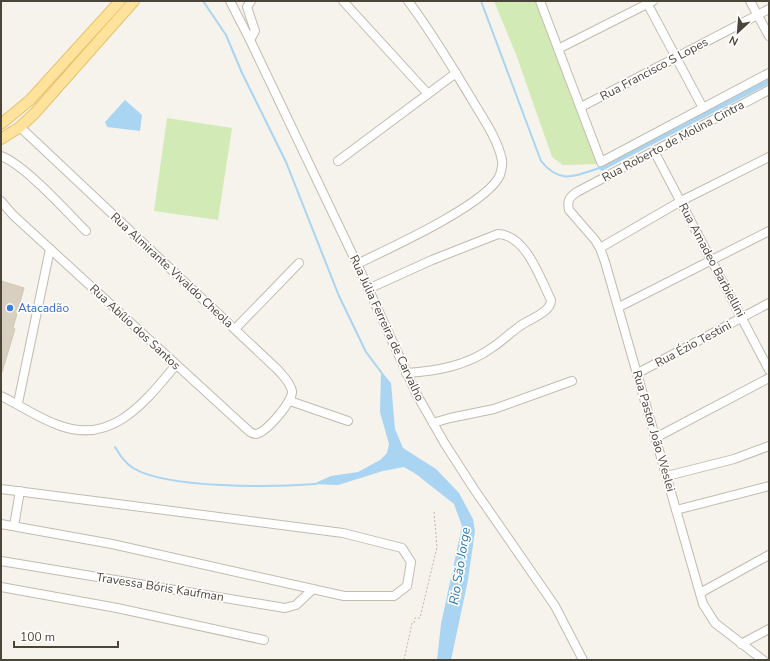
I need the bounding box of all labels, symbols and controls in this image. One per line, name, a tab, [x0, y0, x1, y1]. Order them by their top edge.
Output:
north arrow	[718, 12, 758, 52]
text: N	[727, 32, 741, 49]
street label: Rua Francisco S Lopes	[597, 34, 711, 104]
street label: Rua Roberto de Molina Cintra	[599, 97, 747, 185]
street label: Rua Amadeo Barbiellini	[675, 200, 749, 320]
street label: Rua Almirante Vivaldo Cheola	[107, 209, 237, 331]
street label: Rua Júlia Ferreira de Carvalho	[346, 252, 428, 404]
street label: Rua Abílio dos Santos	[86, 281, 184, 373]
place label: Atacadão	[18, 300, 69, 316]
marker: Atacadão	[5, 303, 15, 313]
street label: Rua Ézio Testini	[652, 317, 734, 371]
street label: Rua Pastor João Weslei	[629, 368, 679, 494]
water label: Rio São Jorge	[445, 526, 475, 606]
street label: Travessa Bóris Kaufman	[95, 569, 225, 605]
scale bar	[14, 623, 118, 649]
text: 100 m	[20, 629, 55, 645]

